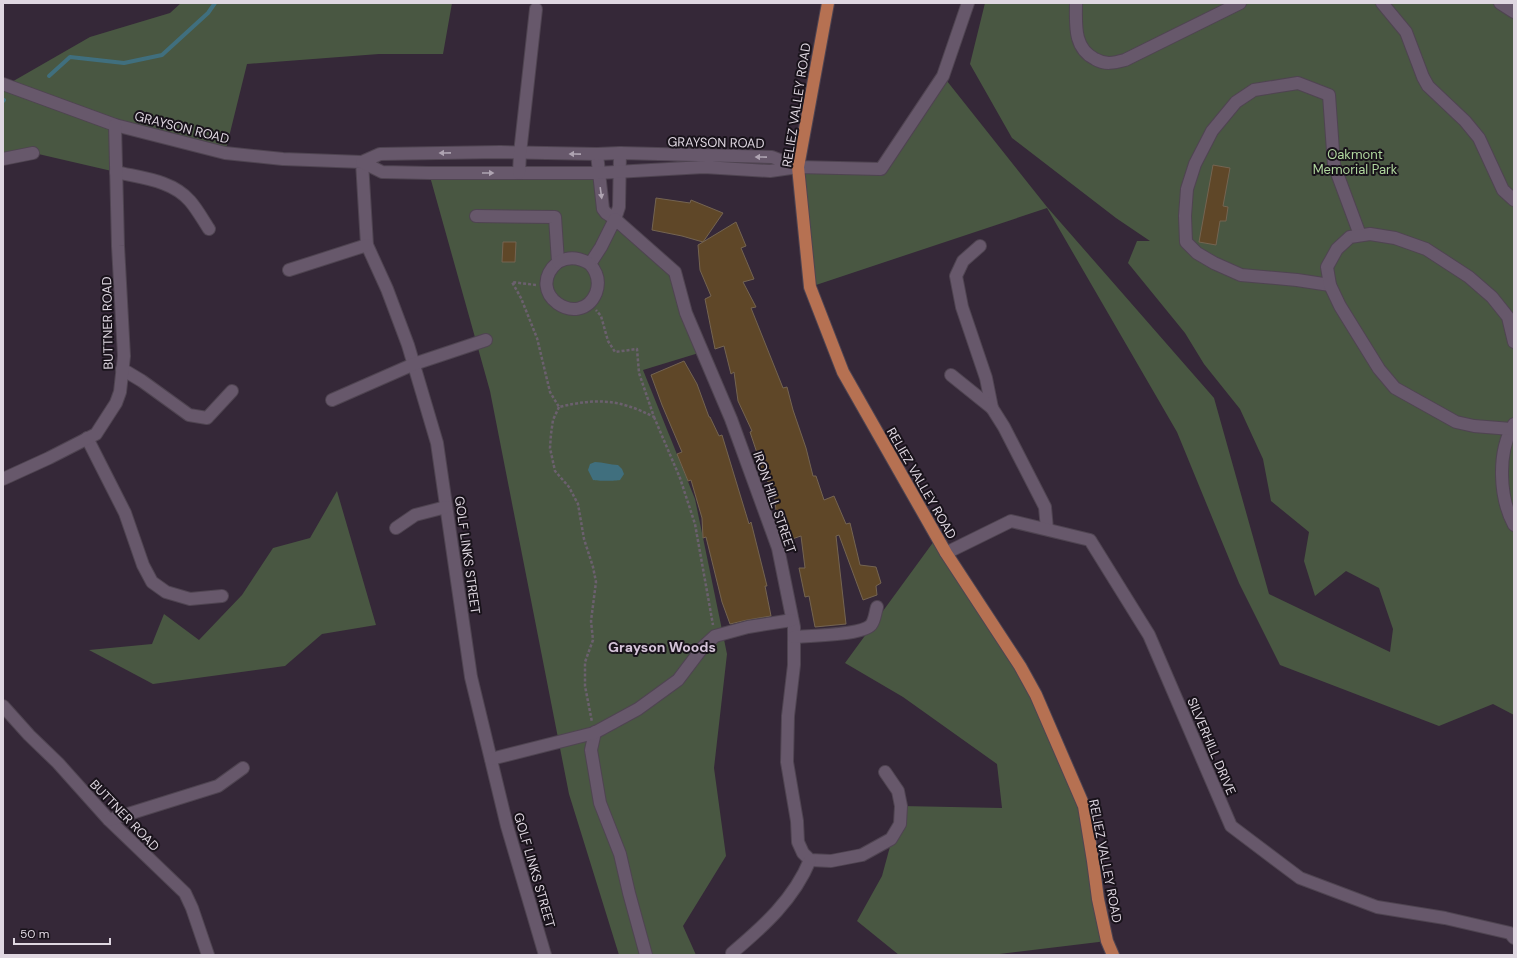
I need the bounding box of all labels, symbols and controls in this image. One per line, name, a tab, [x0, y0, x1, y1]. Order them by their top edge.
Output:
street label: RELIEZ VALLEY ROAD	[778, 42, 815, 168]
street label: GRAYSON ROAD	[133, 107, 231, 147]
street label: GRAYSON ROAD	[667, 133, 765, 152]
park label: Oakmont Memorial Park	[1313, 146, 1398, 178]
one-way arrow	[438, 150, 451, 156]
one-way arrow	[568, 151, 581, 157]
one-way arrow	[754, 154, 767, 160]
one-way arrow	[482, 170, 495, 176]
one-way arrow	[598, 187, 604, 199]
street label: BUTTNER ROAD	[98, 276, 117, 370]
street label: RELIEZ VALLEY ROAD	[883, 425, 960, 542]
street label: IRON HILL STREET	[749, 449, 800, 555]
street label: GOLF LINKS STREET	[451, 495, 484, 615]
district label: Grayson Woods	[608, 638, 716, 656]
street label: SILVERHILL DRIVE	[1183, 695, 1240, 798]
street label: BUTTNER ROAD	[86, 776, 163, 855]
street label: RELIEZ VALLEY ROAD	[1085, 798, 1126, 924]
street label: GOLF LINKS STREET	[510, 811, 559, 930]
scale bar	[14, 920, 110, 946]
text: 50 m	[20, 926, 49, 942]

